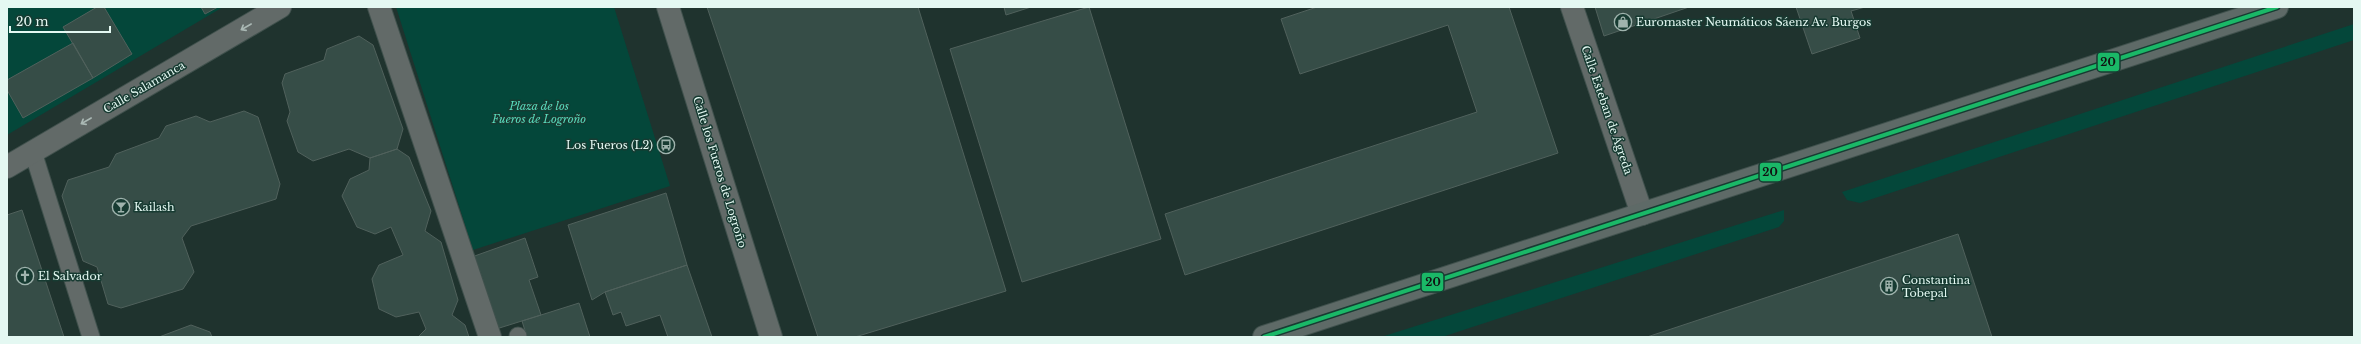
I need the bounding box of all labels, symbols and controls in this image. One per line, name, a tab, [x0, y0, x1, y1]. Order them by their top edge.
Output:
scale bar	[10, 8, 110, 34]
shop icon: Euromaster Neumáticos Sáenz Av. Burgos	[1613, 12, 1633, 32]
text: 20 m	[16, 14, 48, 29]
place label: Euromaster Neumáticos Sáenz Av. Burgos	[1636, 15, 1871, 29]
one-way arrow	[241, 23, 253, 31]
street label: Calle Esteban de Ágreda	[1578, 44, 1636, 177]
line badge: 20	[2097, 52, 2120, 72]
text: 20	[2100, 55, 2116, 69]
street label: Calle Salamanca	[101, 58, 188, 116]
street label: Calle los Fueros de Logroño	[690, 95, 750, 249]
park label: Plaza de los Fueros de Logroño	[491, 99, 586, 126]
one-way arrow	[80, 117, 92, 125]
bus stop icon: Los Fueros (L2)	[656, 135, 676, 155]
place label: Los Fueros (L2)	[566, 138, 653, 152]
line badge: 20	[1759, 162, 1782, 182]
text: 20	[1762, 165, 1778, 179]
bar icon: Kailash	[111, 197, 131, 217]
place label: Kailash	[134, 200, 175, 214]
church icon: El Salvador	[15, 266, 35, 286]
place label: El Salvador	[38, 269, 103, 283]
line badge: 20	[1421, 272, 1444, 292]
place label: Constantina Tobepal	[1902, 273, 1971, 300]
text: 20	[1425, 275, 1441, 289]
building icon: Constantina Tobepal	[1879, 276, 1899, 296]

